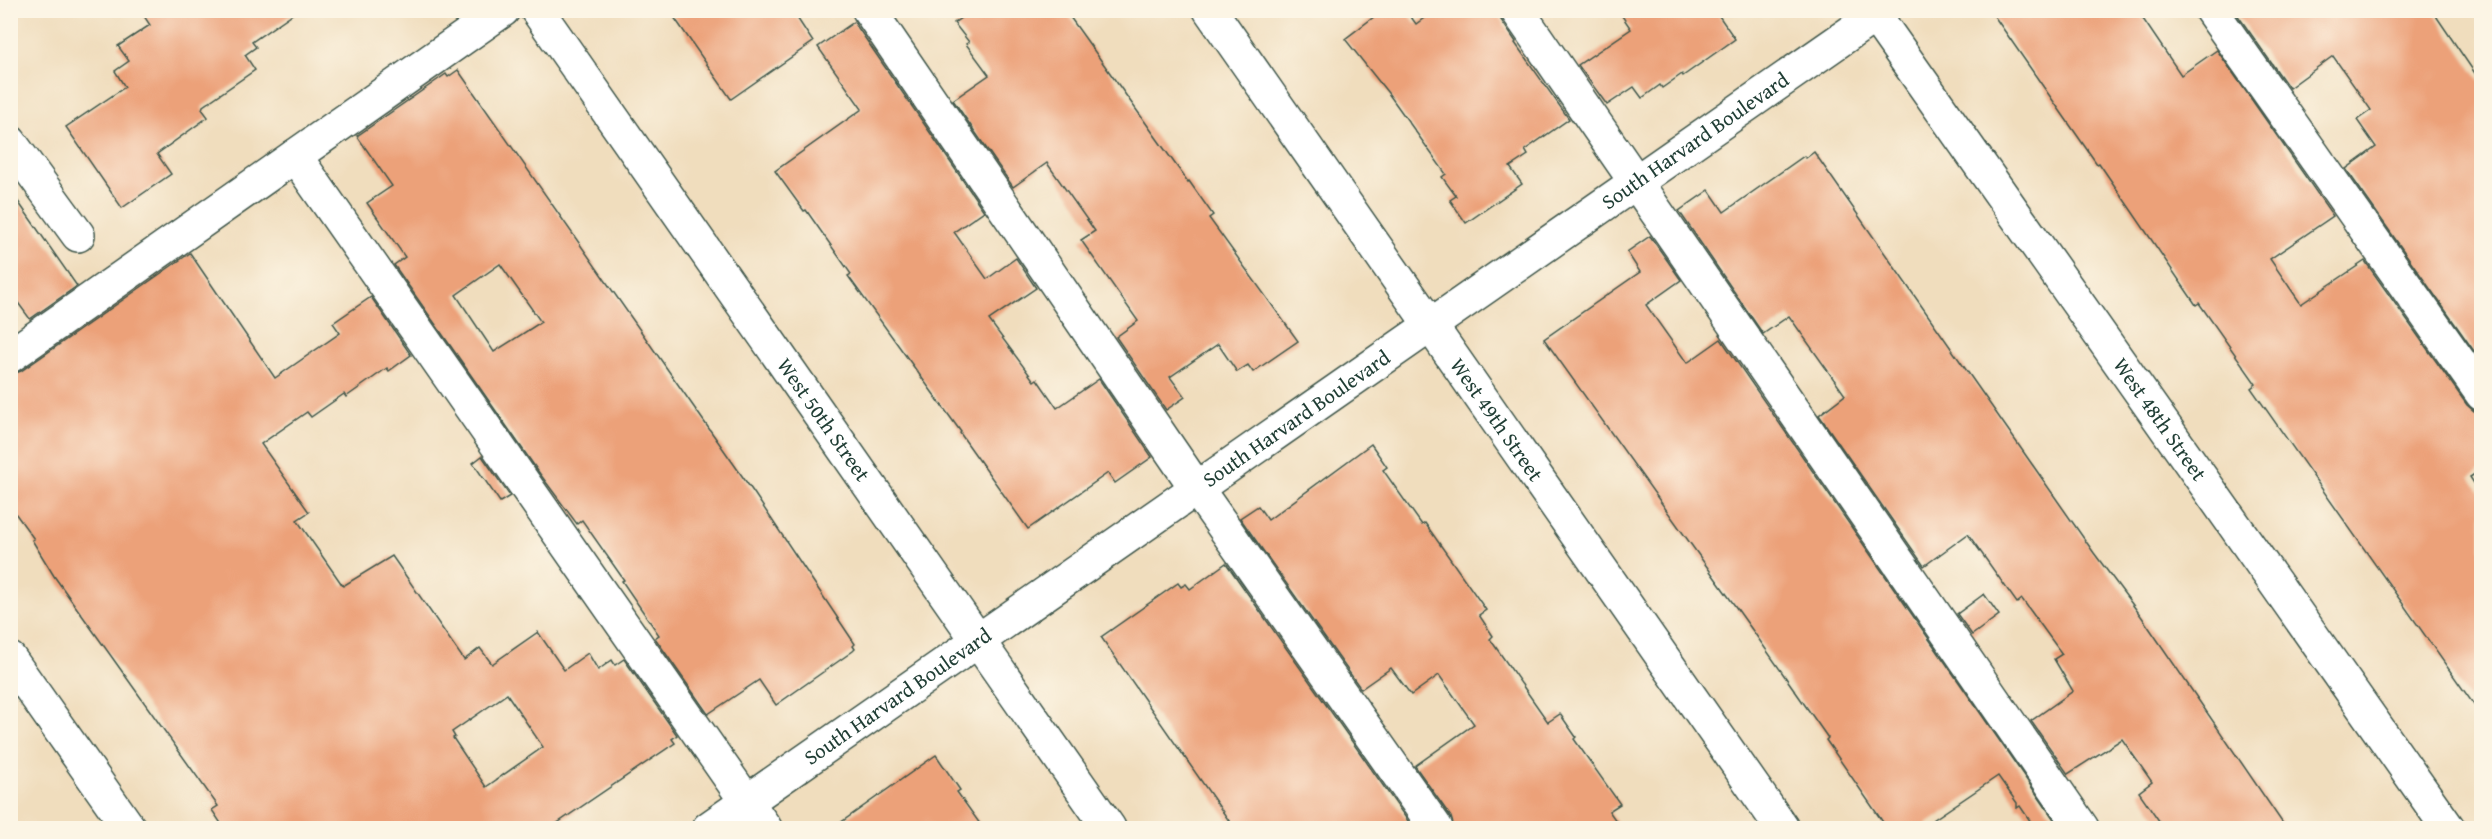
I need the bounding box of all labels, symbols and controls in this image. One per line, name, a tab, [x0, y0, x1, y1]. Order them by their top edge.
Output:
street label: South Harvard Boulevard	[1595, 64, 1796, 217]
street label: South Harvard Boulevard	[1196, 342, 1397, 495]
street label: West 50th Street	[770, 351, 878, 488]
street label: West 49th Street	[1443, 351, 1551, 488]
street label: West 48th Street	[2106, 351, 2215, 488]
street label: South Harvard Boulevard	[797, 619, 998, 772]

